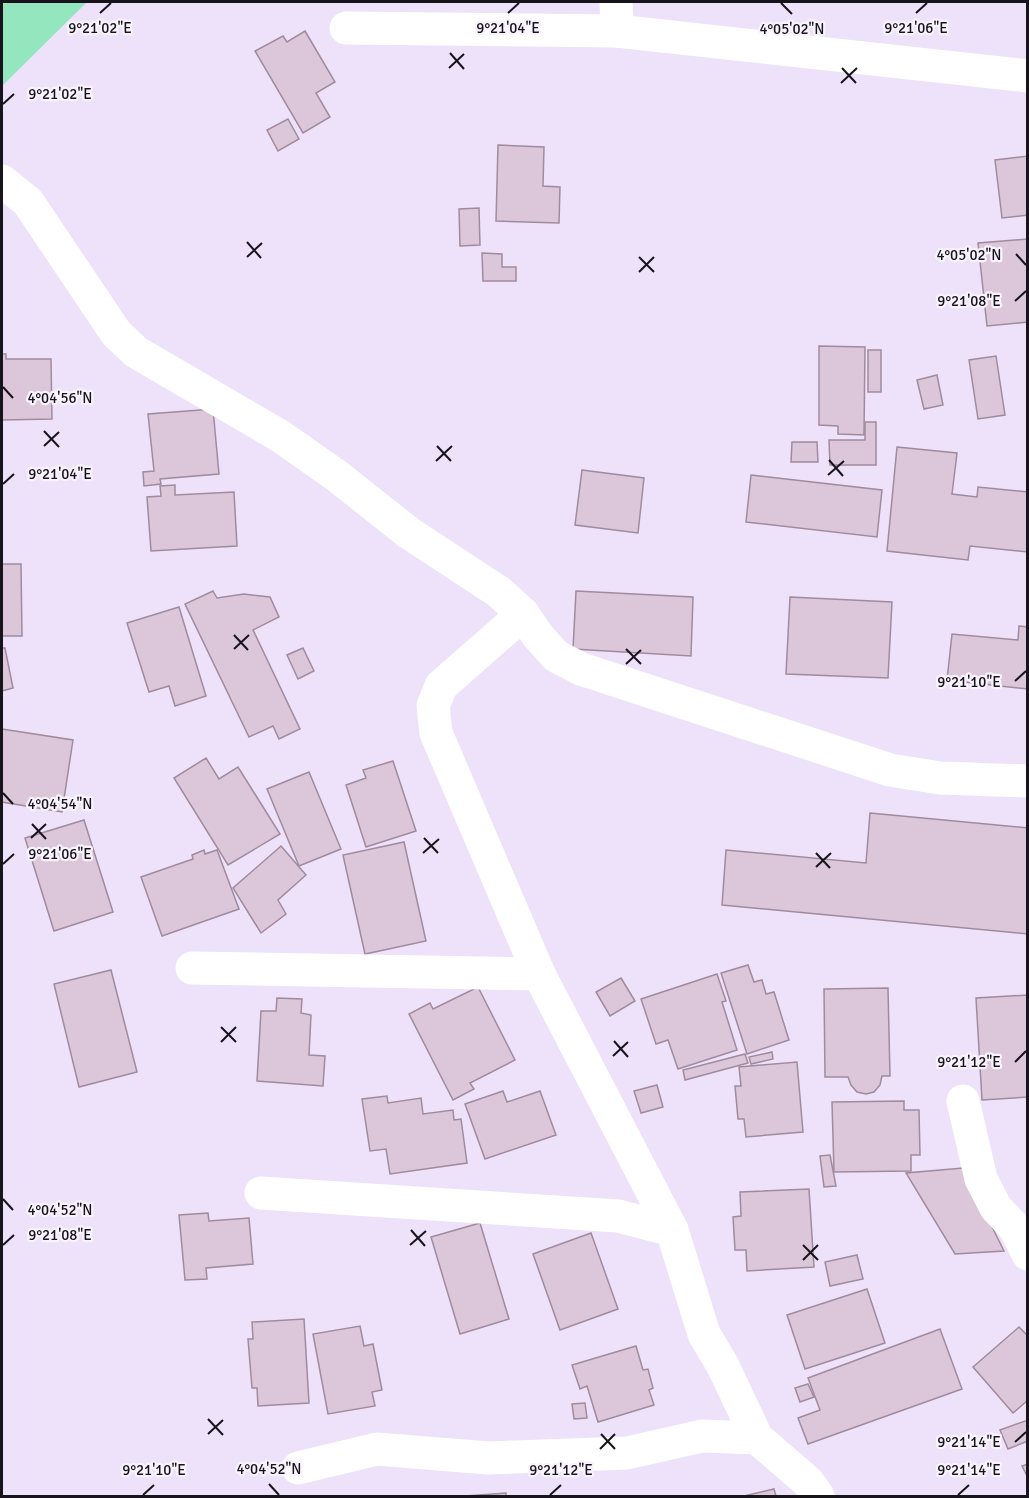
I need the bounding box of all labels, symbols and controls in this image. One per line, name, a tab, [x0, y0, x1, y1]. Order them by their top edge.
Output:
text: 9°21'02"E	[68, 19, 132, 37]
text: 9°21'04"E	[476, 19, 540, 37]
text: 9°21'06"E	[884, 19, 948, 37]
text: 4°05'02"N	[759, 20, 825, 38]
text: 9°21'02"E	[28, 85, 92, 103]
text: 4°05'02"N	[936, 246, 1002, 264]
text: 9°21'08"E	[937, 292, 1001, 310]
text: 4°04'56"N	[27, 389, 93, 407]
text: 9°21'04"E	[28, 465, 92, 483]
text: 9°21'10"E	[937, 673, 1001, 691]
text: 4°04'54"N	[27, 795, 93, 813]
text: 9°21'06"E	[28, 845, 92, 863]
text: 9°21'12"E	[937, 1053, 1001, 1071]
text: 4°04'52"N	[27, 1201, 93, 1219]
text: 9°21'08"E	[28, 1226, 92, 1244]
text: 9°21'14"E	[937, 1433, 1001, 1451]
text: 4°04'52"N	[236, 1460, 302, 1478]
text: 9°21'10"E	[122, 1461, 186, 1479]
text: 9°21'12"E	[529, 1461, 593, 1479]
text: 9°21'14"E	[937, 1461, 1001, 1479]

